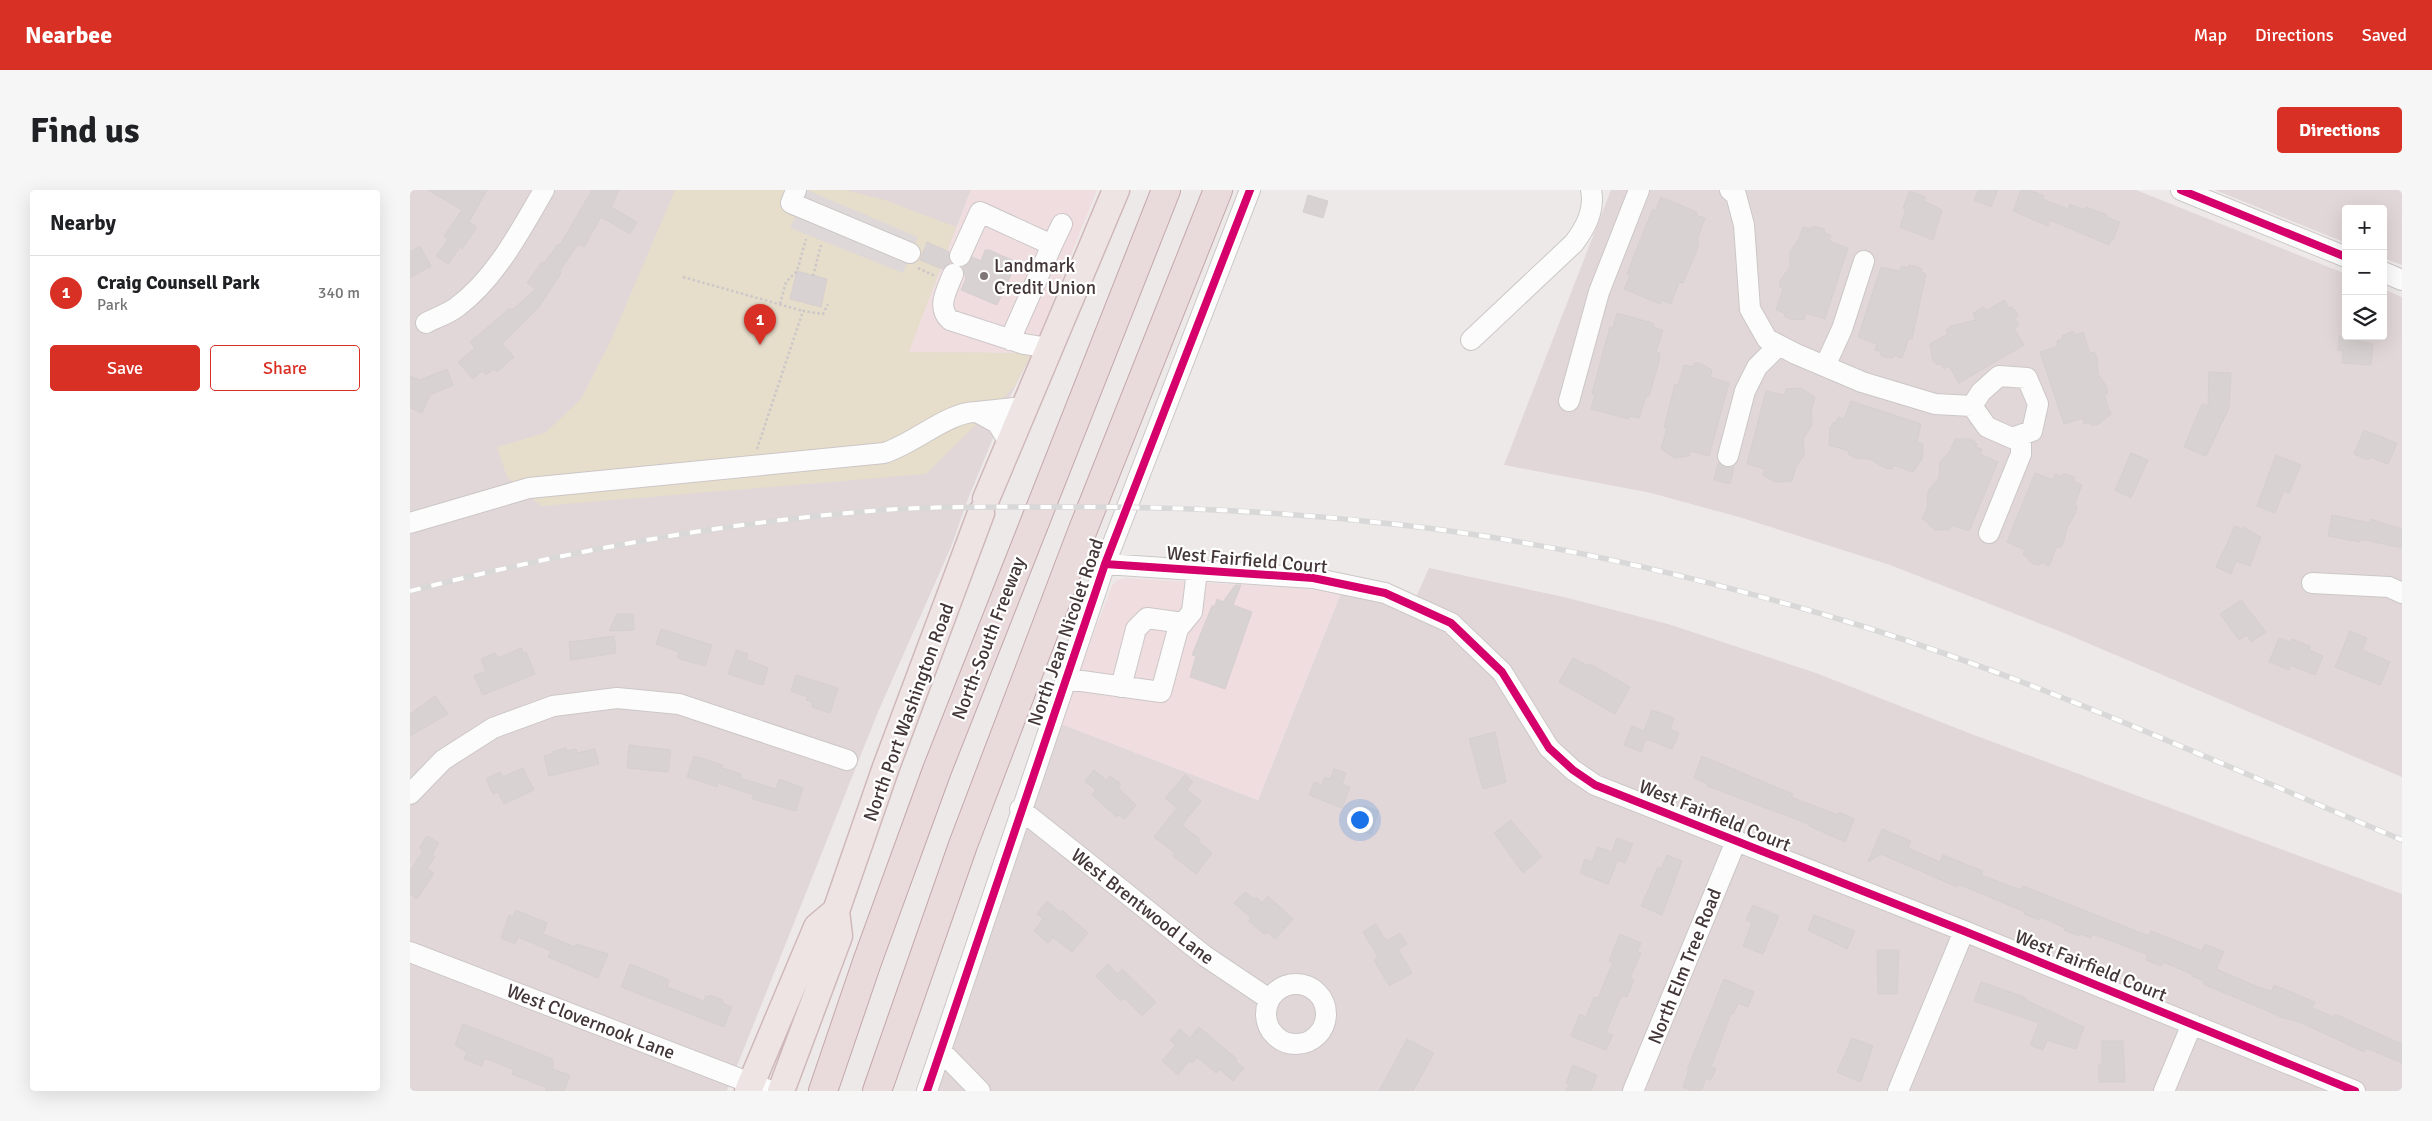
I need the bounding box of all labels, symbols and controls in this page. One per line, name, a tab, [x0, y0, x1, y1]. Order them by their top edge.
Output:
text: Nearbee	[25, 20, 112, 50]
text: Map	[2194, 24, 2227, 46]
text: Directions	[2255, 24, 2334, 46]
text: Saved	[2362, 24, 2407, 46]
button: Directions	[2277, 107, 2402, 153]
text: Find us	[30, 109, 140, 152]
map controls	[2342, 205, 2387, 340]
button: +	[2342, 205, 2387, 250]
text: Nearby	[50, 210, 116, 236]
button: −	[2342, 250, 2387, 295]
place label: Landmark Credit Union	[994, 254, 1096, 300]
marker: Landmark Credit Union	[978, 270, 990, 282]
text: Craig Counsell Park	[97, 271, 260, 295]
text: 1	[62, 283, 70, 303]
text: 340 m	[318, 283, 360, 303]
text: Park	[97, 295, 128, 315]
button: layers	[2342, 295, 2387, 340]
pin: 1	[744, 304, 776, 345]
button: Save	[50, 345, 200, 391]
button: Share	[210, 345, 360, 391]
street label: North Jean Nicolet Road	[1023, 535, 1109, 729]
street label: West Fairfield Court	[1165, 541, 1329, 579]
street label: North-South Freeway	[947, 553, 1031, 723]
street label: North Port Washington Road	[858, 600, 960, 825]
street label: West Fairfield Court	[1635, 775, 1794, 857]
your location	[1347, 807, 1373, 833]
street label: West Brentwood Lane	[1066, 843, 1219, 970]
street label: North Elm Tree Road	[1643, 885, 1727, 1048]
street label: West Fairfield Court	[2011, 925, 2170, 1007]
street label: West Clovernook Lane	[503, 979, 678, 1065]

